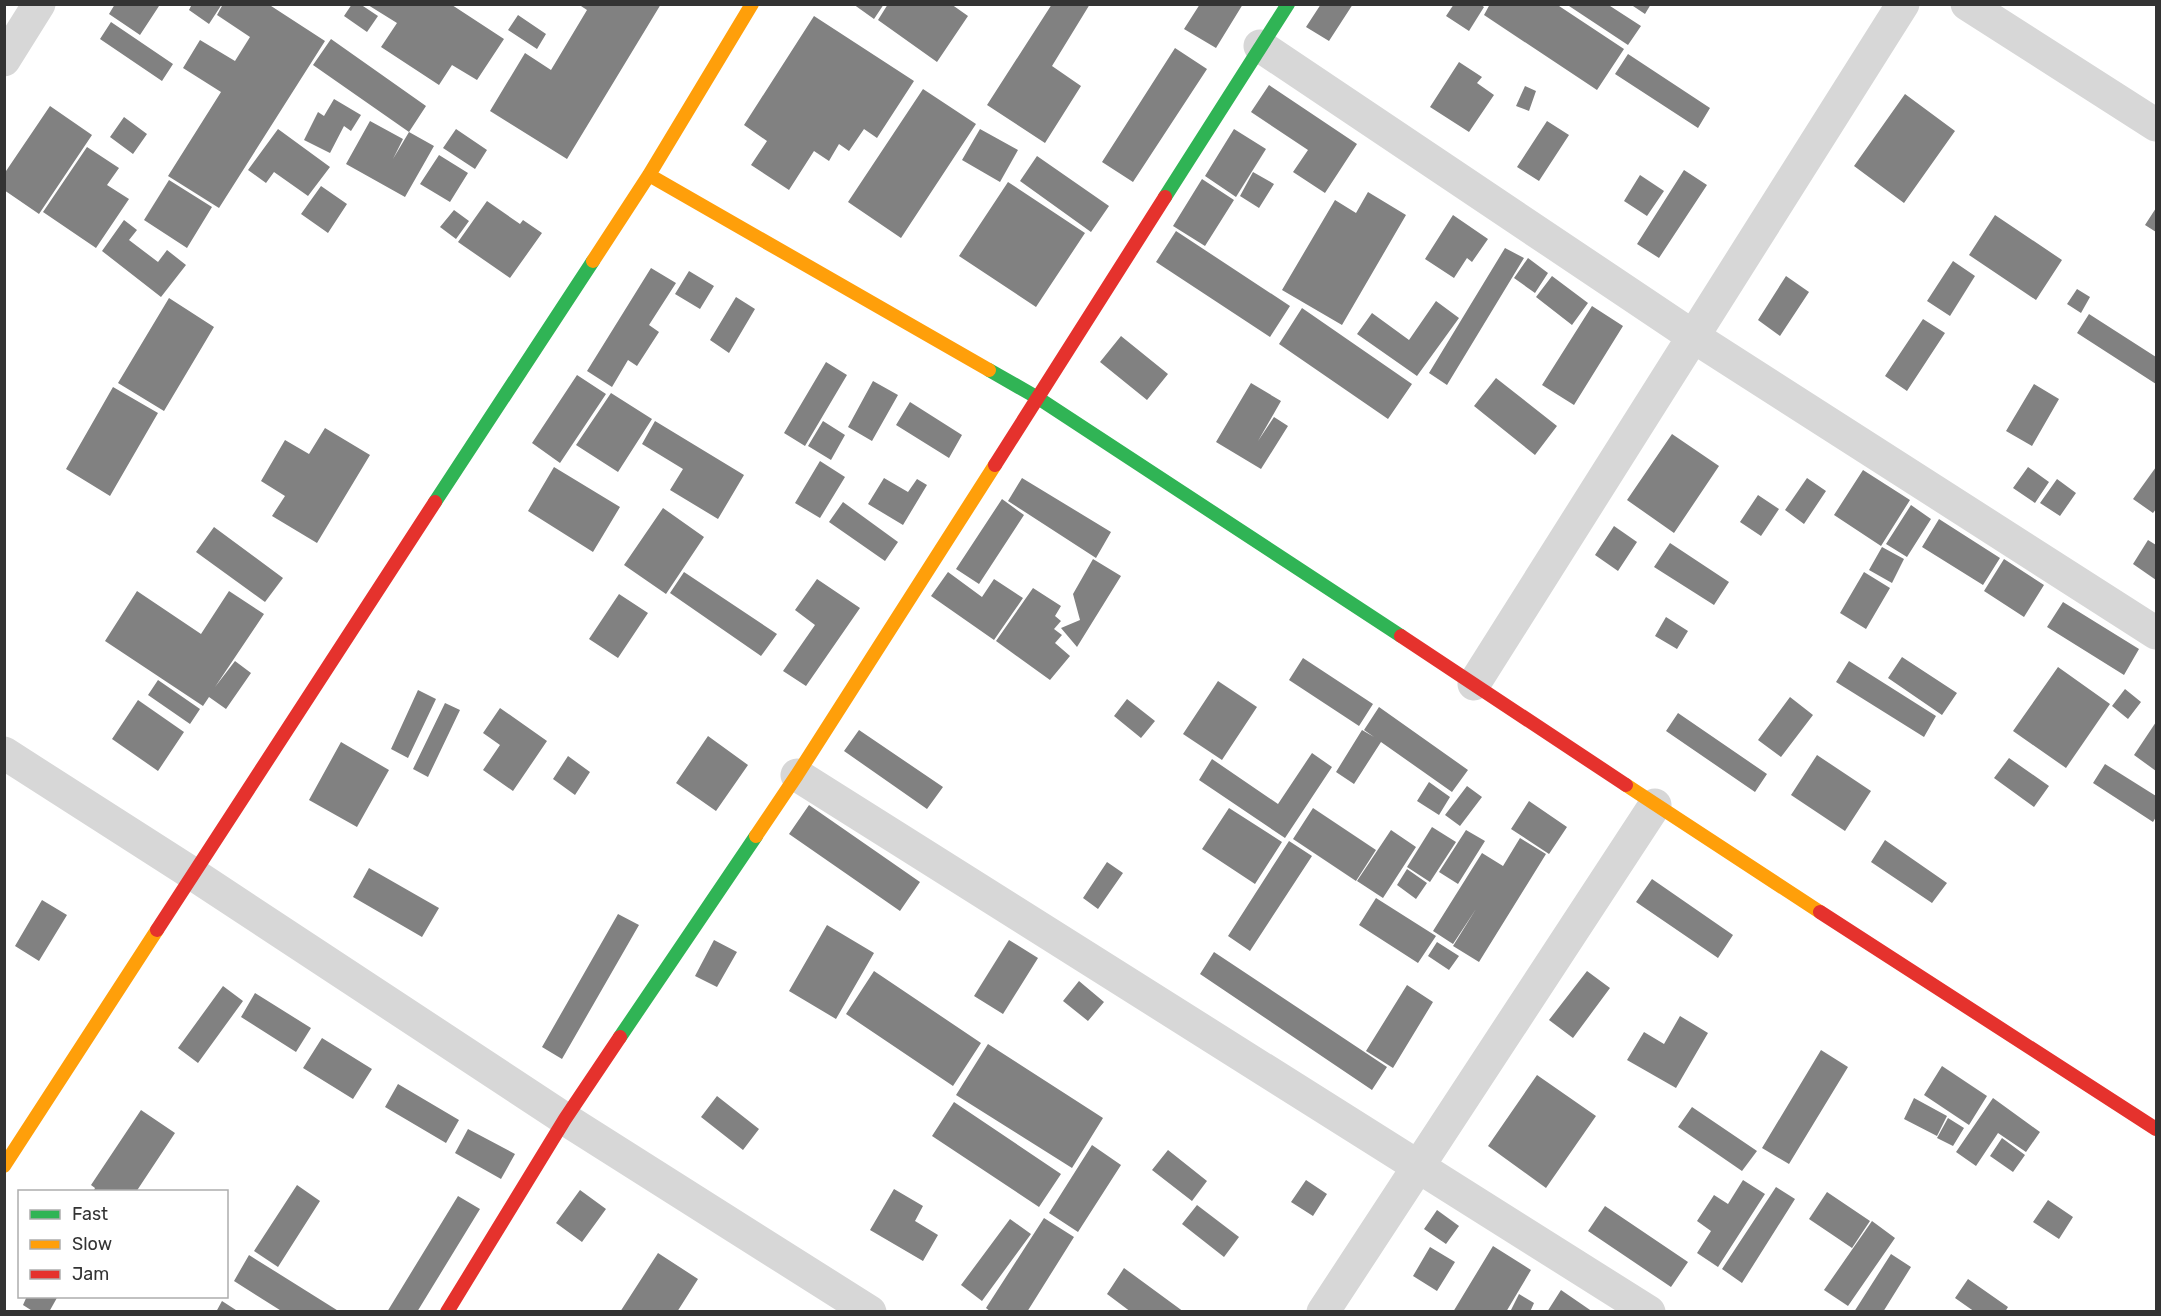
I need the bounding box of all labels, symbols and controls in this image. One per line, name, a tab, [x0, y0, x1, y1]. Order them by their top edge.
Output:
legend	[18, 1190, 228, 1298]
text: Fast	[72, 1203, 108, 1225]
text: Slow	[72, 1233, 112, 1255]
text: Jam	[72, 1263, 109, 1285]

